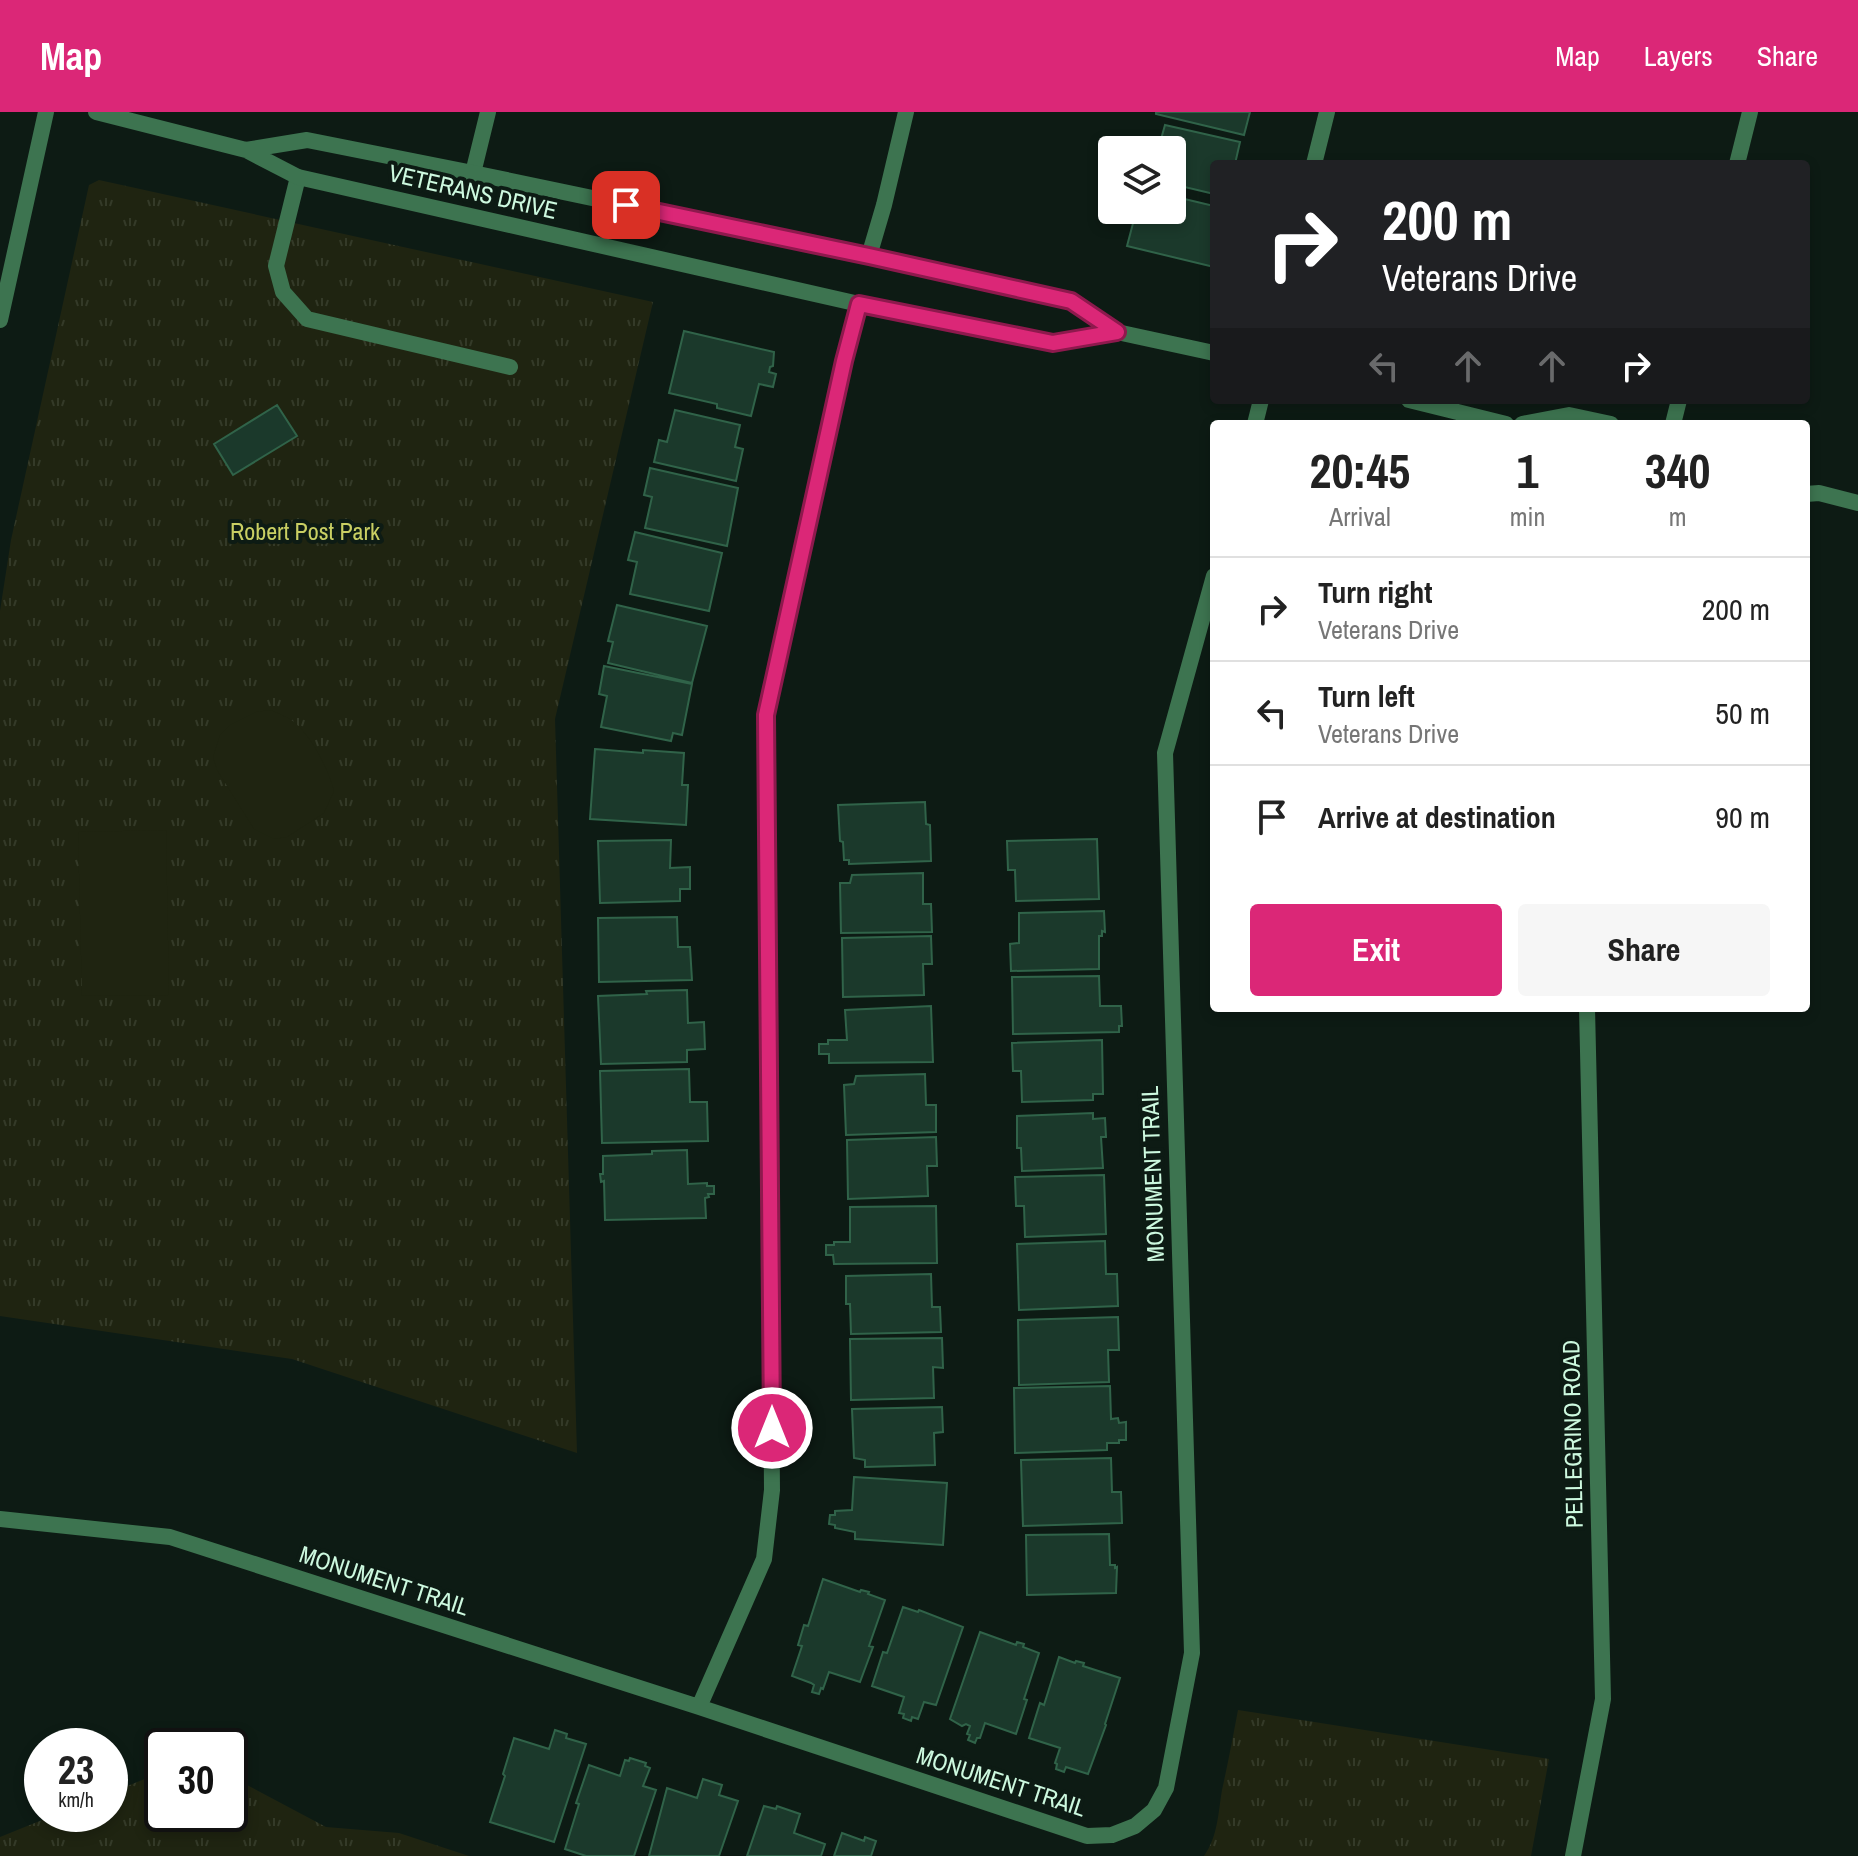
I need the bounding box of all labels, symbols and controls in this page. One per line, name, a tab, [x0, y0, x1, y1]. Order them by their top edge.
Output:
text: Map	[40, 31, 102, 82]
text: Map	[1555, 37, 1600, 75]
text: Layers	[1644, 37, 1713, 75]
text: Share	[1757, 37, 1818, 75]
map controls	[1098, 136, 1186, 224]
button: layers	[1098, 136, 1186, 224]
street label: VETERANS DRIVE	[386, 156, 560, 226]
pin	[592, 171, 660, 239]
text: 200 m	[1382, 182, 1512, 257]
icon: arrive	[604, 183, 648, 227]
icon: right	[1250, 192, 1354, 296]
text: Veterans Drive	[1382, 254, 1577, 302]
icon: left	[1362, 344, 1406, 388]
icon: ahead	[1446, 344, 1490, 388]
icon: ahead	[1530, 344, 1574, 388]
icon: right	[1614, 344, 1658, 388]
text: 20:45	[1310, 438, 1410, 503]
text: 1	[1517, 438, 1538, 503]
text: 340	[1645, 438, 1710, 503]
text: Arrival	[1329, 499, 1391, 534]
text: min	[1510, 499, 1545, 534]
text: m	[1669, 499, 1687, 534]
park label: Robert Post Park	[230, 515, 380, 547]
text: Turn right	[1318, 572, 1432, 612]
icon: right	[1250, 587, 1294, 631]
text: 200 m	[1702, 589, 1770, 629]
text: Veterans Drive	[1318, 612, 1459, 647]
text: Turn left	[1318, 676, 1415, 716]
icon: left	[1250, 691, 1294, 735]
text: 50 m	[1715, 693, 1770, 733]
text: Veterans Drive	[1318, 716, 1459, 751]
icon: arrive	[1250, 795, 1294, 839]
text: Arrive at destination	[1318, 797, 1556, 837]
text: 90 m	[1715, 797, 1770, 837]
button: Exit	[1250, 904, 1502, 996]
button: Share	[1518, 904, 1770, 996]
street label: MONUMENT TRAIL	[1133, 1085, 1171, 1263]
street label: PELLEGRINO ROAD	[1554, 1340, 1590, 1528]
position arrow	[730, 1386, 814, 1470]
street label: MONUMENT TRAIL	[295, 1538, 473, 1623]
speed limit sign: 30	[144, 1728, 248, 1832]
street label: MONUMENT TRAIL	[912, 1739, 1090, 1824]
text: 23	[58, 1743, 94, 1796]
text: km/h	[58, 1786, 94, 1813]

